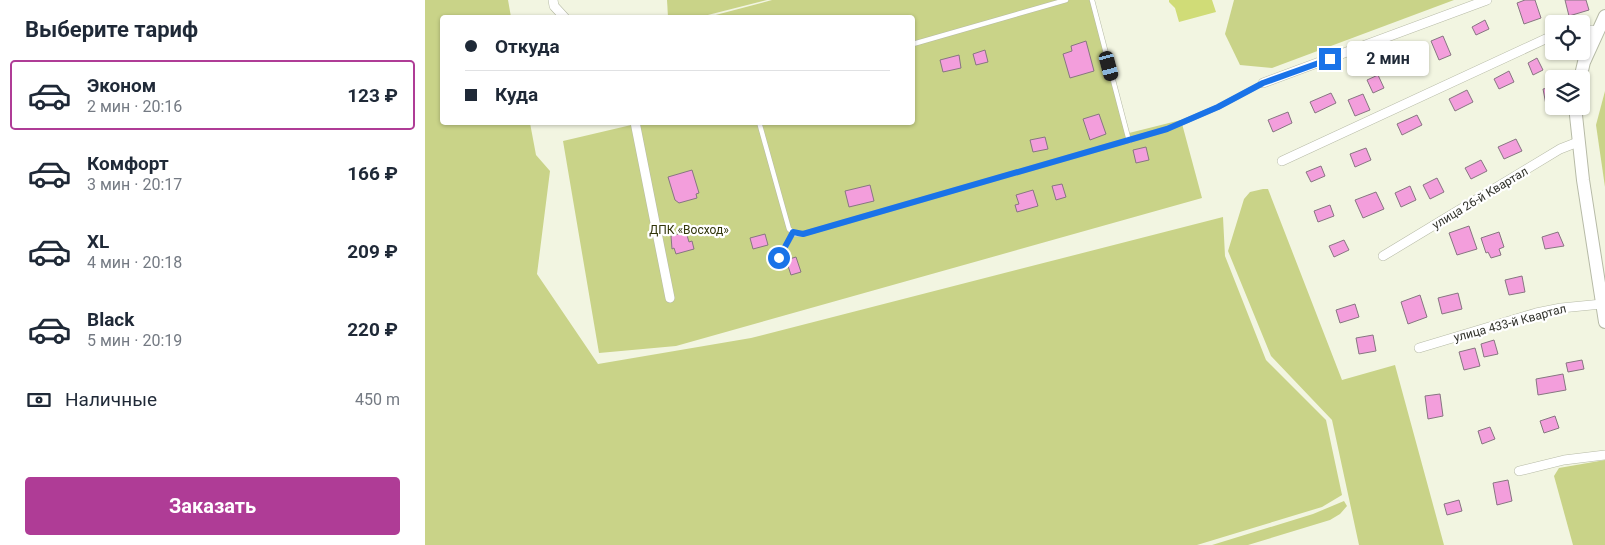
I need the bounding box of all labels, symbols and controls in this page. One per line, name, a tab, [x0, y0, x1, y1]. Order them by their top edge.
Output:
map controls	[1545, 15, 1590, 115]
button: locate	[1545, 15, 1590, 60]
text: Выберите тариф	[25, 17, 198, 42]
text: Откуда	[495, 35, 560, 58]
callout: 2 мин	[1347, 42, 1430, 76]
route end	[1319, 48, 1341, 70]
text: 2 мин	[1366, 49, 1410, 68]
car	[1097, 50, 1120, 82]
button: layers	[1545, 70, 1590, 115]
icon: car	[27, 73, 72, 118]
text: Эконом	[87, 74, 156, 97]
text: Куда	[495, 83, 538, 106]
text: 123 ₽	[347, 84, 398, 107]
text: 2 мин · 20:16	[87, 97, 182, 116]
icon: car	[27, 151, 72, 196]
text: Комфорт	[87, 152, 169, 175]
text: 166 ₽	[347, 162, 398, 185]
street label: улица 26-й Квартал	[1430, 164, 1530, 232]
text: 3 мин · 20:17	[87, 175, 182, 194]
park label: ДПК «Восход»	[649, 223, 729, 237]
icon: car	[27, 229, 72, 274]
text: XL	[87, 230, 109, 253]
text: 209 ₽	[347, 240, 398, 263]
route start	[768, 247, 790, 269]
text: 4 мин · 20:18	[87, 253, 182, 272]
street label: улица 433-й Квартал	[1452, 301, 1568, 345]
icon: car	[27, 307, 72, 352]
text: Black	[87, 308, 134, 331]
text: 220 ₽	[347, 318, 398, 341]
text: 5 мин · 20:19	[87, 331, 182, 350]
icon: cash	[25, 386, 53, 414]
text: Наличные	[65, 388, 157, 411]
text: 450 m	[355, 390, 400, 409]
button: Заказать	[25, 477, 400, 535]

